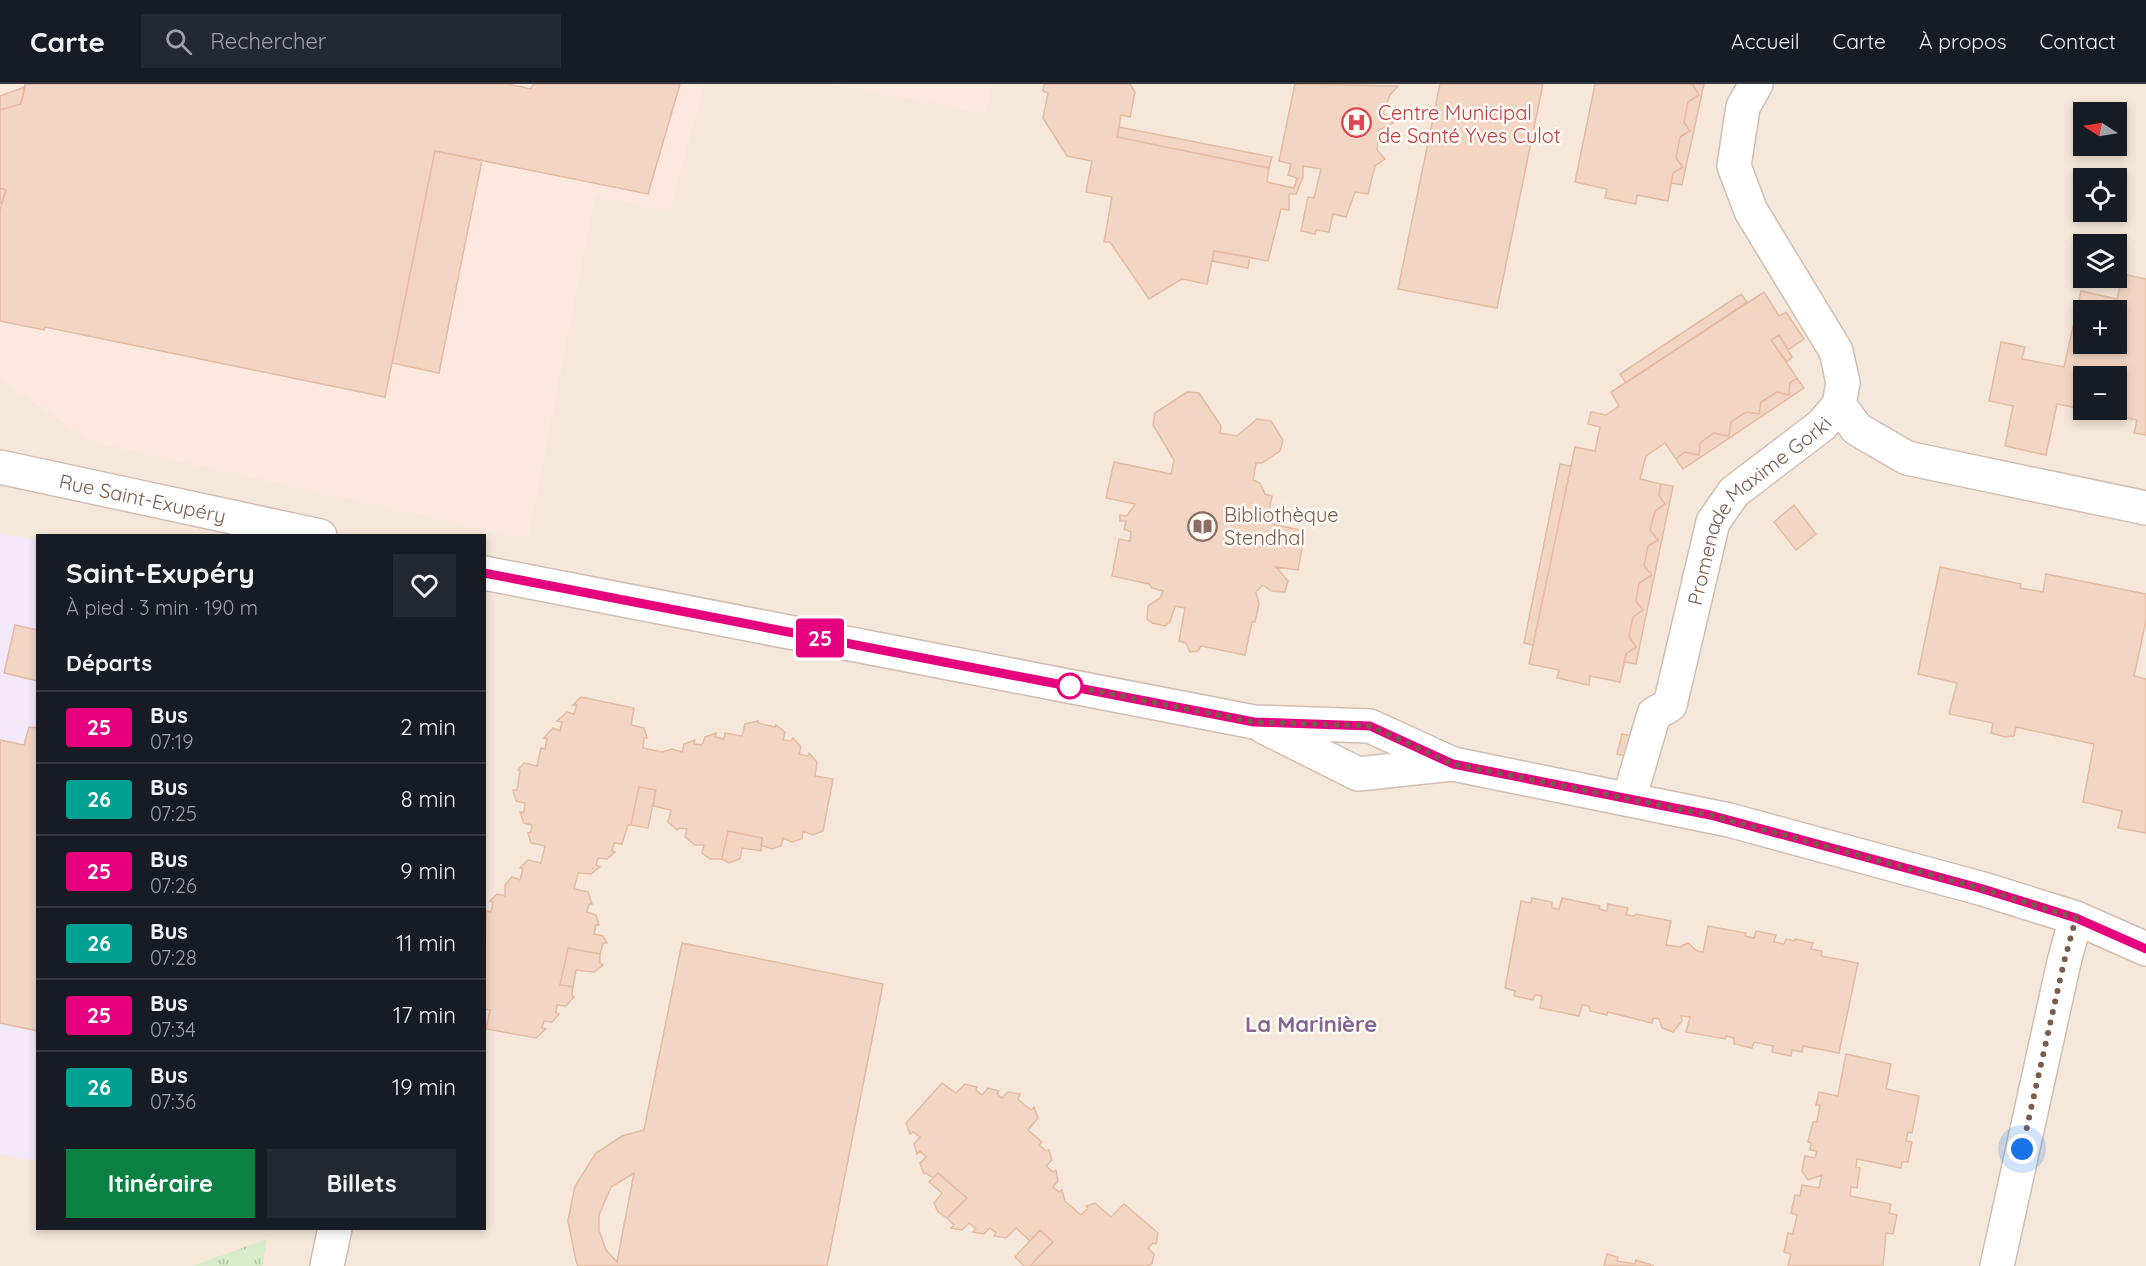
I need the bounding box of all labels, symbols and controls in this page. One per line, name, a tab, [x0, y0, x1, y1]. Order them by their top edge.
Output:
search box	[141, 14, 561, 68]
text: Carte	[30, 24, 105, 59]
icon: search	[162, 25, 195, 58]
text: Rechercher	[210, 27, 326, 55]
text: Accueil	[1731, 28, 1800, 54]
text: Carte	[1833, 28, 1886, 54]
text: À propos	[1919, 28, 2007, 54]
text: Contact	[2040, 28, 2116, 54]
place label: Centre Municipal de Santé Yves Culot	[1378, 100, 1561, 148]
north arrow	[2073, 102, 2127, 156]
map controls	[2073, 102, 2127, 420]
hospital icon: Centre Municipal de Santé Yves Culot	[1341, 107, 1373, 139]
button: locate	[2073, 168, 2127, 222]
button: layers	[2073, 234, 2127, 288]
button: +	[2073, 300, 2127, 354]
button: −	[2073, 366, 2127, 420]
street label: Promenade Maxime Gorki	[1681, 411, 1837, 607]
street label: Rue Saint-Exupéry	[57, 468, 228, 528]
place label: Bibliothèque Stendhal	[1224, 502, 1339, 550]
library icon: Bibliothèque Stendhal	[1187, 510, 1219, 542]
button: heart	[393, 554, 456, 617]
text: Saint-Exupéry	[66, 555, 255, 590]
text: À pied · 3 min · 190 m	[66, 595, 258, 620]
line badge: 25	[793, 618, 847, 658]
text: 25	[808, 625, 832, 651]
text: Départs	[66, 649, 152, 677]
unlabelled marker	[1057, 673, 1083, 699]
text: Bus	[150, 701, 188, 729]
text: 2 min	[400, 713, 456, 741]
text: 25	[87, 714, 111, 740]
text: 07:19	[150, 729, 193, 754]
text: Bus	[150, 773, 188, 801]
text: 8 min	[401, 785, 456, 813]
text: 26	[87, 786, 111, 812]
text: 07:25	[150, 801, 197, 826]
text: Bus	[150, 845, 188, 873]
text: 9 min	[400, 857, 456, 885]
text: 25	[87, 858, 111, 884]
text: 07:26	[150, 873, 197, 898]
text: Bus	[150, 917, 188, 945]
text: 11 min	[396, 929, 456, 957]
text: 26	[87, 930, 111, 956]
text: 07:28	[150, 945, 197, 970]
text: Bus	[150, 989, 188, 1017]
text: 17 min	[393, 1001, 456, 1029]
text: 25	[87, 1002, 111, 1028]
district label: La Marinière	[1245, 1010, 1377, 1038]
text: 07:34	[150, 1017, 196, 1042]
text: Bus	[150, 1061, 188, 1089]
text: 19 min	[392, 1073, 456, 1101]
text: 26	[87, 1074, 111, 1100]
text: 07:36	[150, 1089, 196, 1114]
your location	[2007, 1134, 2037, 1164]
button: Itinéraire	[66, 1149, 255, 1218]
button: Billets	[267, 1149, 456, 1218]

